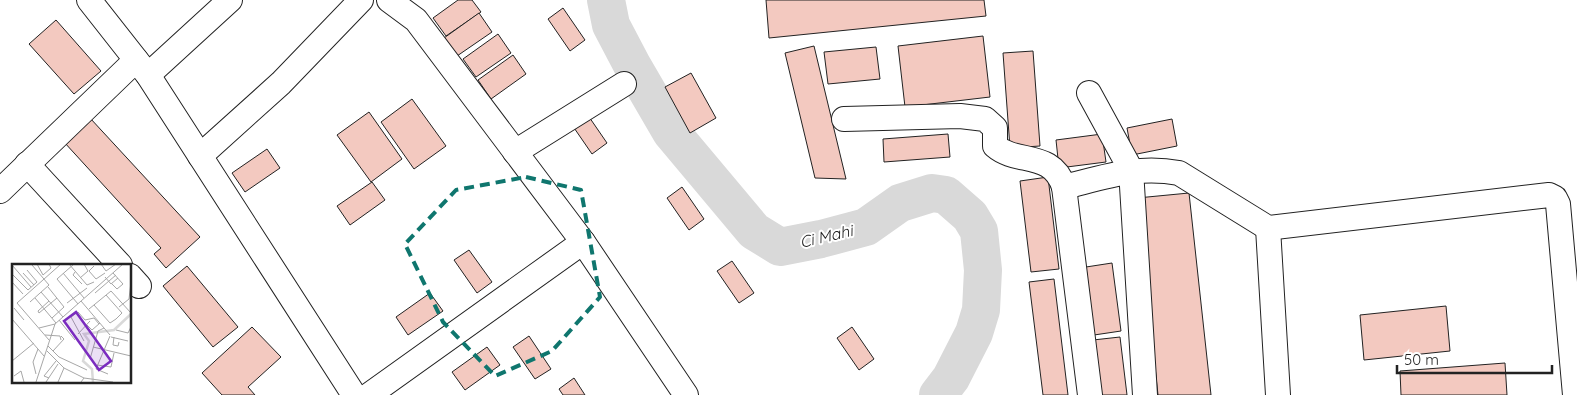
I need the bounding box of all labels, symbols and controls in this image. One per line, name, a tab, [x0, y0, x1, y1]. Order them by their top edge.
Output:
water label: Ci Mahi	[798, 220, 856, 252]
inset map	[12, 264, 131, 382]
scale bar	[1397, 342, 1552, 374]
text: 50 m	[1404, 350, 1439, 369]

